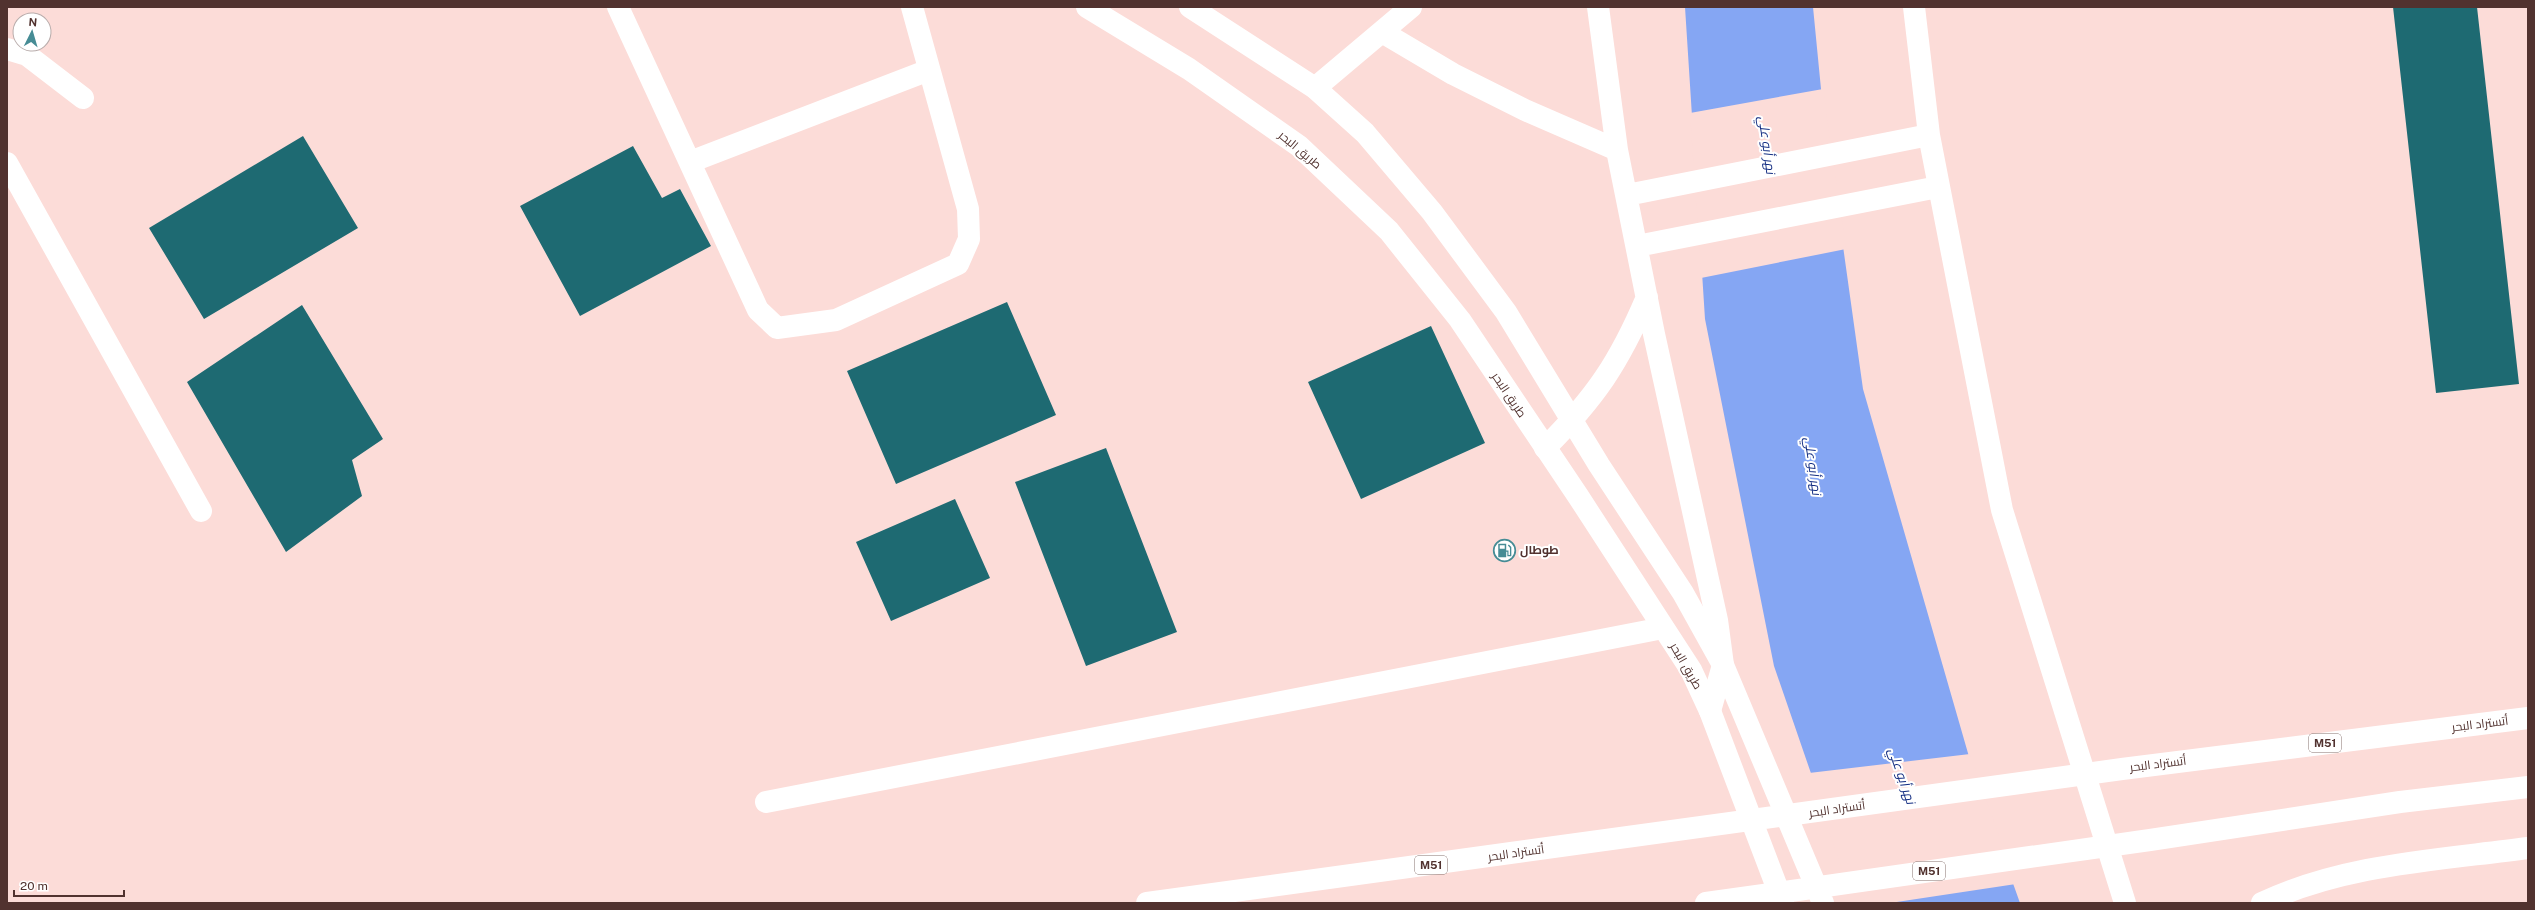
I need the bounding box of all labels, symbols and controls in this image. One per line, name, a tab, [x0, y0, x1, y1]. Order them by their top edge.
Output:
north arrow	[12, 12, 52, 52]
text: N	[28, 16, 38, 28]
water label: نهر أبو علي	[1753, 115, 1780, 177]
street label: طريق البحر	[1275, 128, 1324, 172]
street label: طريق البحر	[1488, 369, 1529, 420]
water label: نهر أبو علي	[1799, 436, 1826, 498]
fuel station icon: طوطال	[1492, 537, 1518, 563]
place label: طوطال	[1520, 543, 1559, 558]
street label: طريق البحر	[1667, 639, 1705, 692]
street label: أتستراد البحر	[2450, 713, 2509, 735]
road number: M51	[2309, 734, 2341, 752]
water label: نهر أبو علي	[1883, 746, 1920, 808]
street label: أتستراد البحر	[2128, 753, 2187, 775]
street label: أتستراد البحر	[1807, 797, 1866, 820]
street label: أتستراد البحر	[1486, 841, 1545, 864]
road number: M51	[1415, 856, 1447, 874]
road number: M51	[1913, 862, 1945, 880]
scale bar	[14, 872, 124, 898]
text: 20 m	[20, 879, 48, 893]

